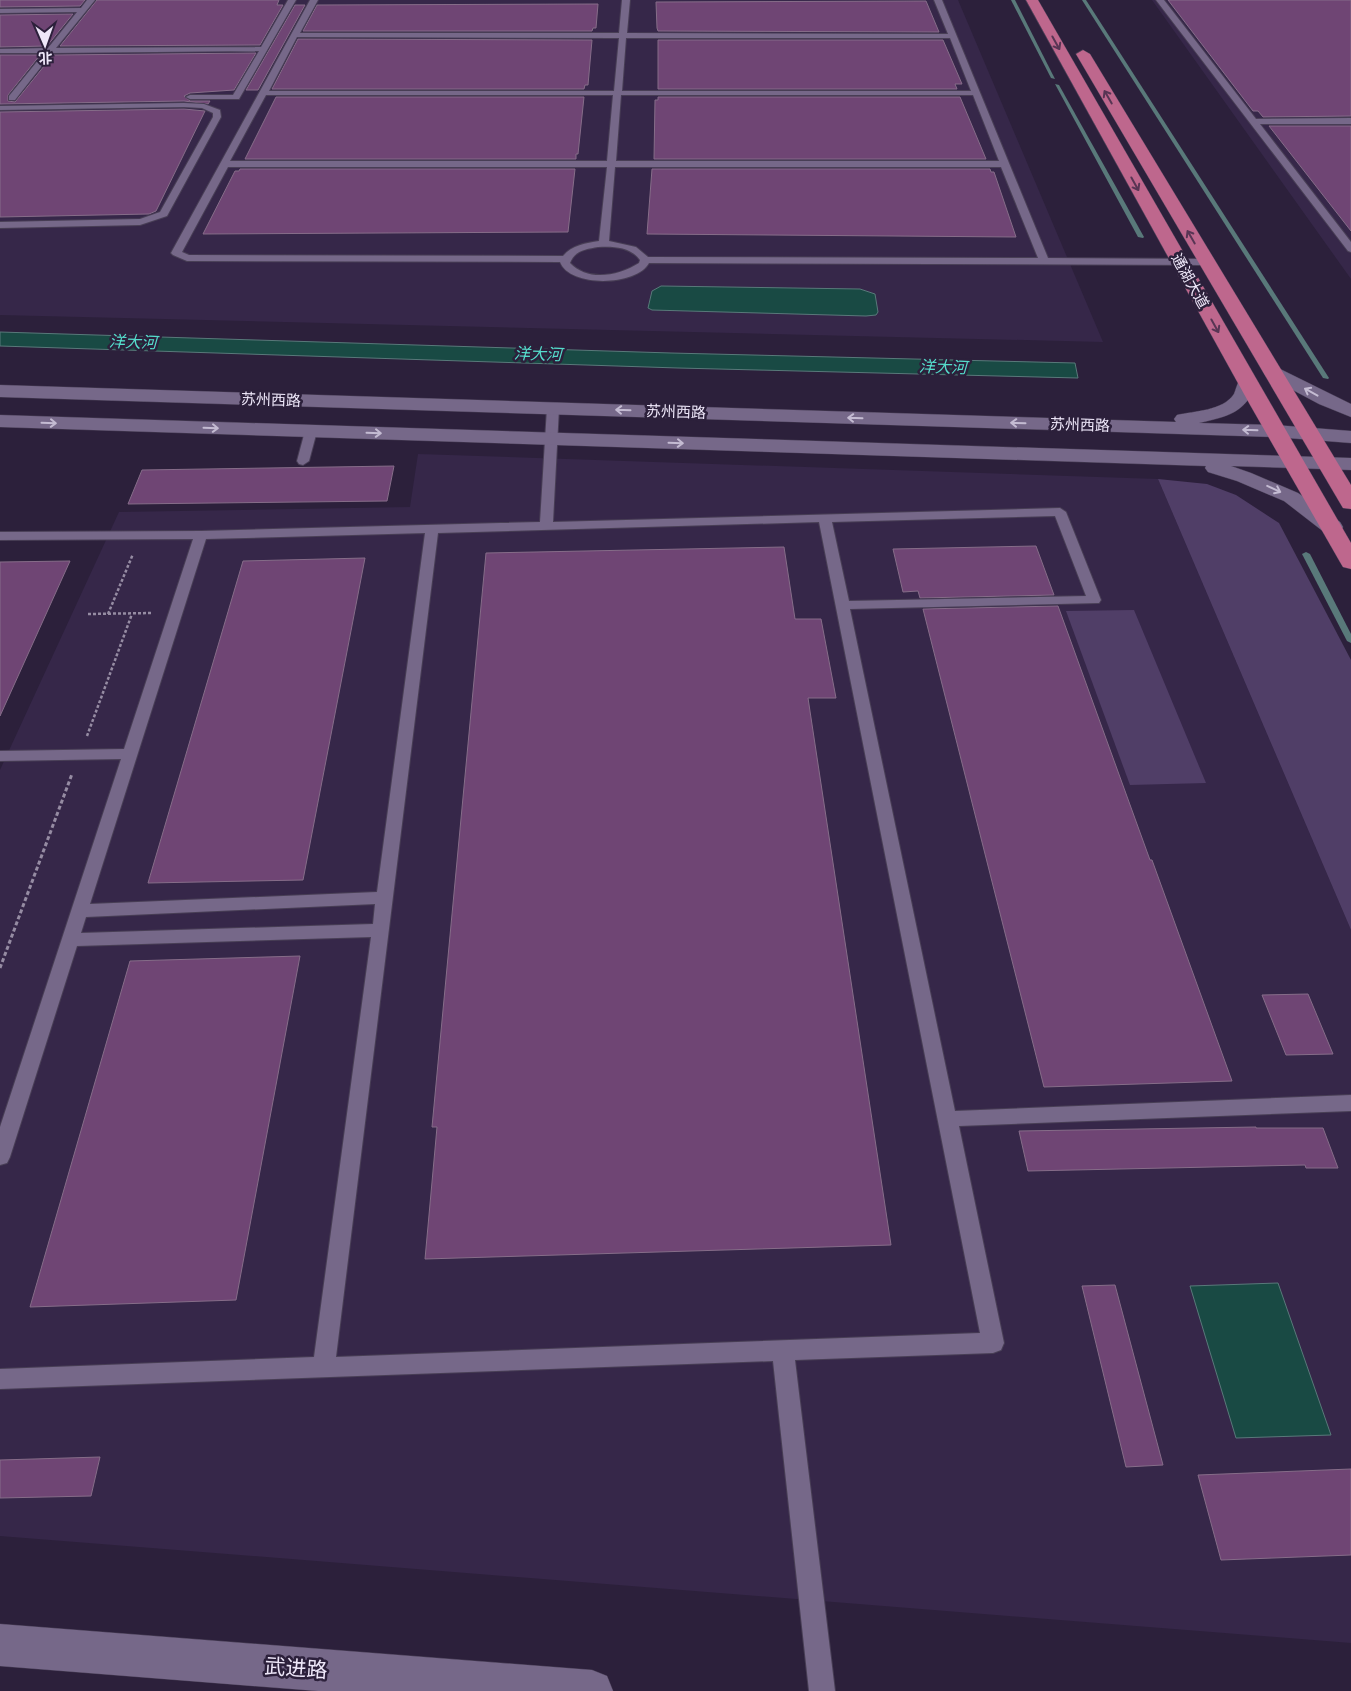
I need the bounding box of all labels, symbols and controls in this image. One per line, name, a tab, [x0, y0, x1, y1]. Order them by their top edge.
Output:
north arrow	[20, 20, 70, 70]
one-way arrow	[1051, 35, 1061, 49]
text: 北	[38, 49, 53, 66]
one-way arrow	[1103, 90, 1113, 104]
one-way arrow	[1131, 176, 1141, 191]
one-way arrow	[1185, 230, 1195, 244]
street label: 通湖大道	[1168, 250, 1212, 312]
one-way arrow	[1210, 318, 1220, 333]
water label: 洋大河	[109, 332, 160, 352]
water label: 洋大河	[514, 344, 565, 364]
water label: 洋大河	[919, 357, 970, 377]
one-way arrow	[1304, 387, 1319, 396]
street label: 苏州西路	[241, 390, 301, 410]
street label: 苏州西路	[646, 402, 706, 422]
one-way arrow	[615, 406, 631, 415]
one-way arrow	[848, 413, 864, 422]
street label: 苏州西路	[1050, 415, 1110, 435]
one-way arrow	[40, 418, 56, 427]
one-way arrow	[1010, 418, 1026, 427]
one-way arrow	[202, 423, 219, 433]
one-way arrow	[1242, 425, 1258, 435]
one-way arrow	[365, 428, 381, 438]
one-way arrow	[668, 438, 684, 447]
one-way arrow	[1266, 485, 1281, 494]
street label: 武进路	[264, 1653, 328, 1683]

